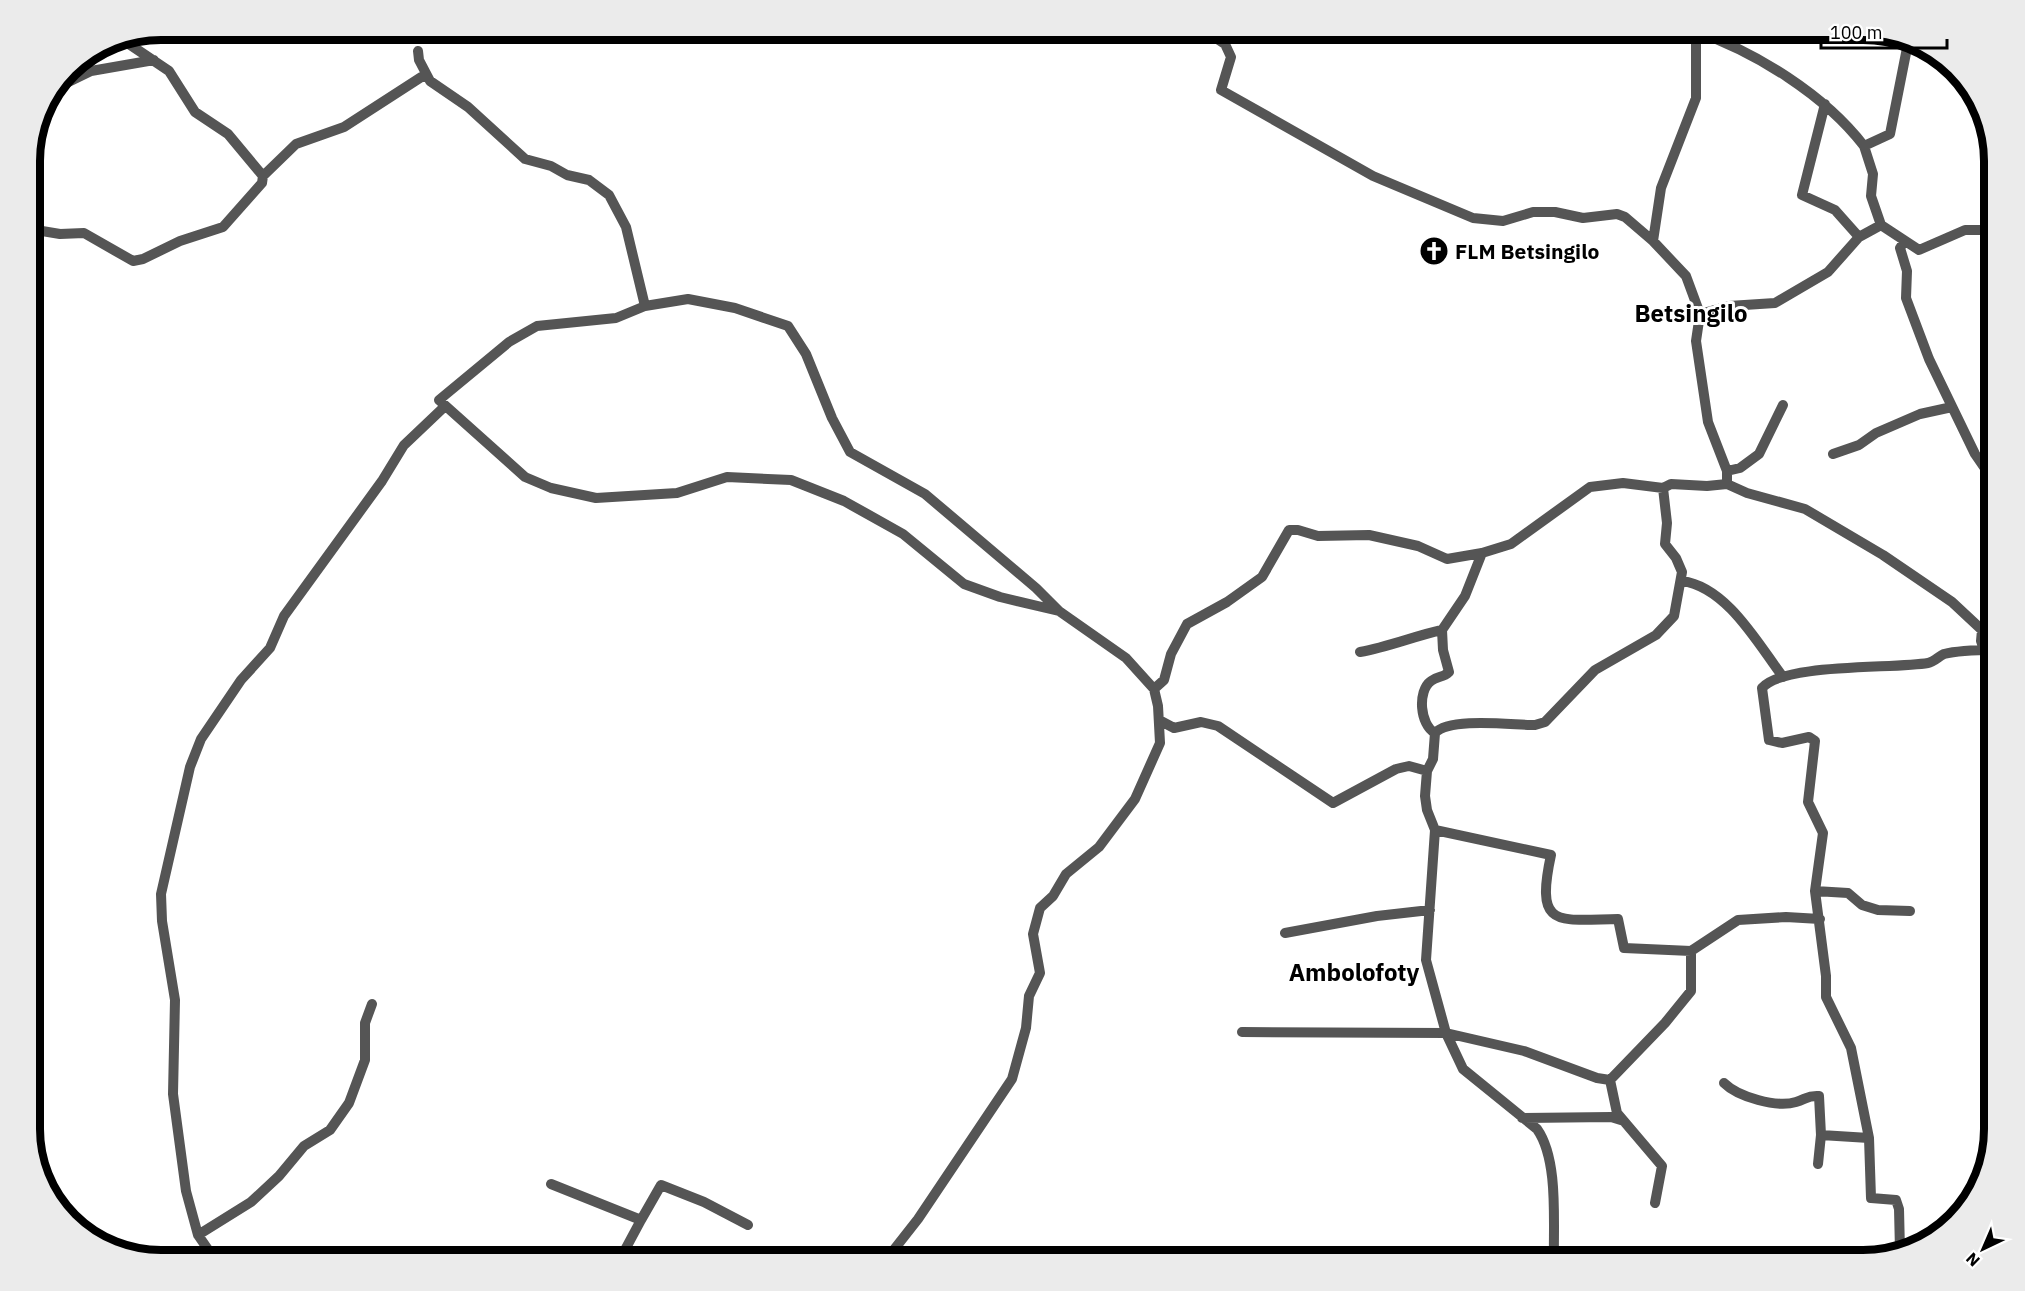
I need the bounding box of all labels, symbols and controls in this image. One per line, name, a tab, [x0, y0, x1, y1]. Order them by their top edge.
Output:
scale bar	[1821, 12, 1947, 50]
text: 100 m	[1830, 21, 1882, 44]
church icon: FLM Betsingilo	[1418, 235, 1450, 267]
place label: FLM Betsingilo	[1455, 237, 1599, 265]
district label: Betsingilo	[1635, 297, 1747, 329]
district label: Ambolofoty	[1289, 956, 1420, 988]
north arrow	[1953, 1219, 2013, 1279]
text: N	[1961, 1249, 1984, 1271]

